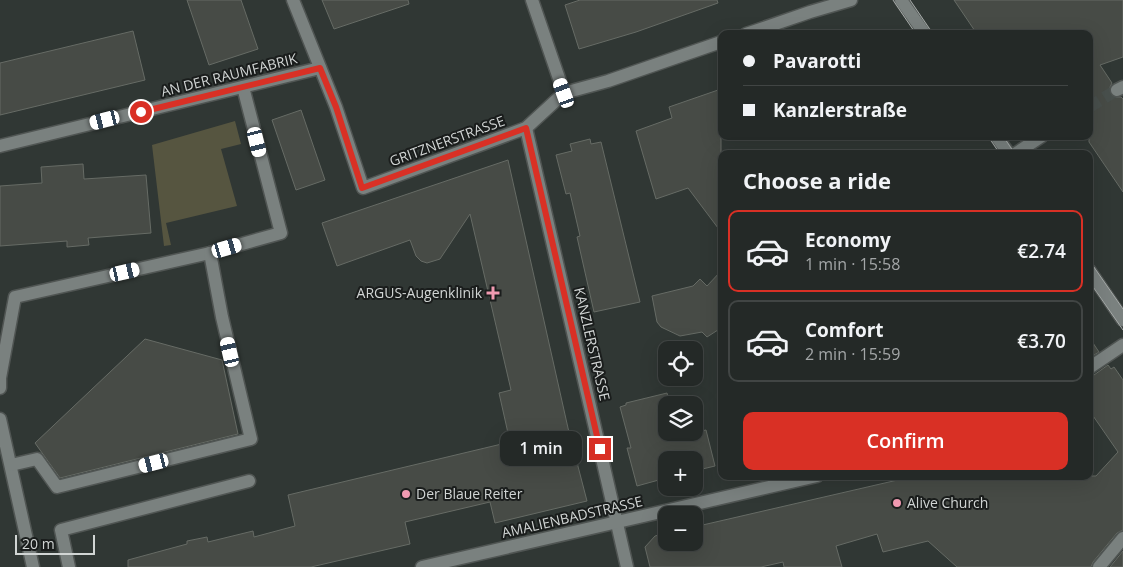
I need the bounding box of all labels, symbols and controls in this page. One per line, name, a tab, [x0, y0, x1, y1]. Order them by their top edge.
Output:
street label: AN DER RAUMFABRIK	[159, 48, 299, 101]
text: Pavarotti	[773, 48, 861, 74]
car	[551, 76, 576, 110]
text: Kanzlerstraße	[773, 97, 907, 123]
route start	[130, 101, 152, 123]
car	[88, 109, 121, 131]
street label: GRITZNERSTRASSE	[387, 111, 507, 170]
car	[246, 126, 267, 158]
text: Choose a ride	[743, 165, 891, 195]
text: Economy	[805, 227, 891, 253]
icon: car	[745, 229, 790, 274]
car	[210, 237, 243, 259]
text: €2.74	[1017, 238, 1066, 264]
text: 1 min · 15:58	[805, 253, 900, 275]
car	[108, 261, 141, 283]
place label: ARGUS-Augenklinik	[357, 283, 483, 302]
street label: KANZLERSTRASSE	[570, 285, 615, 402]
marker: ARGUS-Augenklinik	[486, 286, 500, 300]
text: Comfort	[805, 317, 884, 343]
icon: car	[745, 319, 790, 364]
text: €3.70	[1017, 328, 1066, 354]
car	[219, 336, 240, 368]
map controls	[658, 341, 703, 551]
button: locate	[658, 341, 703, 386]
text: 2 min · 15:59	[805, 343, 900, 365]
button: layers	[658, 396, 703, 441]
button: Confirm	[743, 412, 1068, 470]
callout: 1 min	[500, 432, 582, 466]
text: 1 min	[519, 437, 563, 459]
route end	[589, 438, 611, 460]
button: +	[658, 451, 703, 496]
car	[137, 452, 170, 474]
place label: Der Blaue Reiter	[416, 484, 523, 503]
marker: Der Blaue Reiter	[400, 488, 412, 500]
street label: AMALIENBADSTRASSE	[500, 491, 644, 542]
place label: Alive Church	[907, 493, 988, 512]
marker: Alive Church	[891, 497, 903, 509]
button: −	[658, 506, 703, 551]
scale bar	[15, 532, 95, 555]
text: 20 m	[22, 534, 55, 553]

